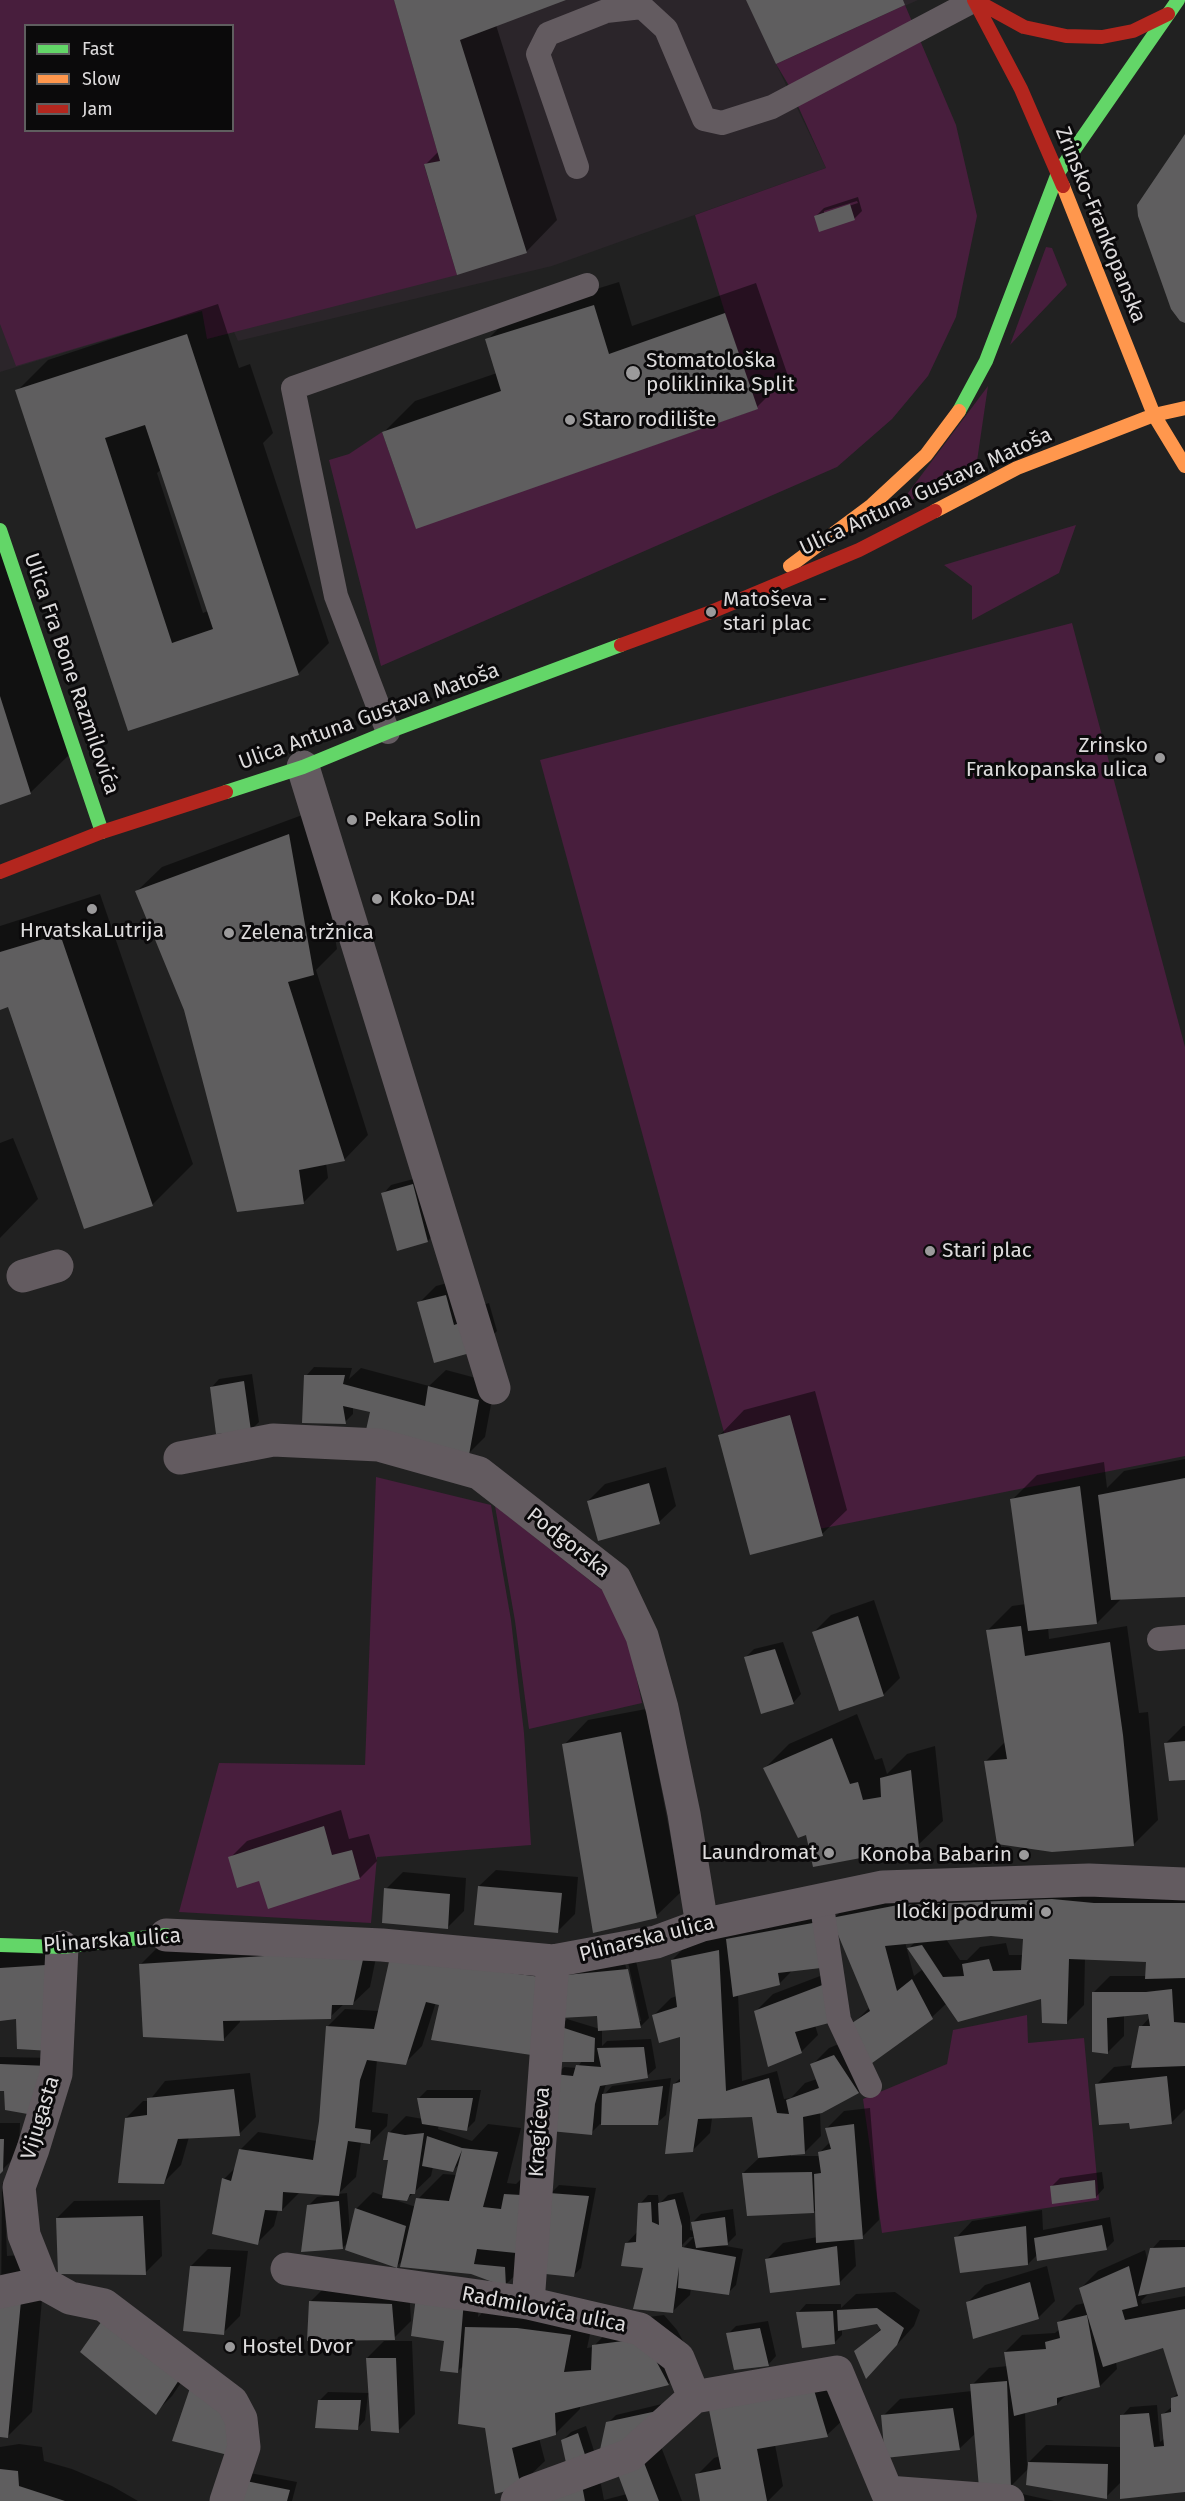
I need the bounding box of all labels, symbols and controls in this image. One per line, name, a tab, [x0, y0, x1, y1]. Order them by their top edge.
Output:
legend	[24, 24, 234, 132]
text: Fast	[82, 38, 114, 60]
text: Slow	[82, 68, 120, 90]
text: Jam	[82, 98, 113, 120]
street label: Zrinsko-Frankopanska	[1049, 123, 1151, 327]
place label: Stomatološka poliklinika Split	[646, 348, 795, 398]
marker: Stomatološka poliklinika Split	[624, 364, 642, 382]
place label: Staro rodilište	[582, 407, 716, 433]
marker: Staro rodilište	[563, 413, 577, 427]
street label: Ulica Antuna Gustava Matoša	[796, 422, 1056, 562]
street label: Ulica Fra Bone Razmilovića	[18, 550, 124, 798]
place label: Matoševa - stari plac	[723, 587, 827, 637]
marker: Matoševa - stari plac	[704, 605, 718, 619]
street label: Ulica Antuna Gustava Matoša	[235, 658, 503, 776]
place label: Zrinsko Frankopanska ulica	[966, 733, 1148, 783]
marker: Zrinsko Frankopanska ulica	[1153, 751, 1167, 765]
place label: Pekara Solin	[364, 807, 481, 833]
marker: Pekara Solin	[345, 813, 359, 827]
place label: Koko-DA!	[389, 886, 475, 912]
marker: Koko-DA!	[370, 892, 384, 906]
marker: HrvatskaLutrija	[85, 902, 99, 916]
place label: HrvatskaLutrija	[20, 918, 164, 944]
place label: Zelena tržnica	[241, 920, 374, 946]
marker: Zelena tržnica	[222, 926, 236, 940]
place label: Stari plac	[942, 1238, 1032, 1264]
marker: Stari plac	[923, 1244, 937, 1258]
street label: Podgorska	[521, 1503, 615, 1583]
place label: Laundromat	[702, 1840, 817, 1866]
place label: Konoba Babarin	[860, 1842, 1012, 1868]
marker: Laundromat	[822, 1846, 836, 1860]
marker: Konoba Babarin	[1017, 1848, 1031, 1862]
place label: Iločki podrumi	[896, 1899, 1034, 1925]
marker: Iločki podrumi	[1039, 1905, 1053, 1919]
street label: Plinarska ulica	[577, 1910, 717, 1968]
street label: Plinarska ulica	[42, 1924, 182, 1958]
street label: Vijugasta	[16, 2073, 66, 2163]
street label: Kragićeva	[524, 2086, 556, 2178]
street label: Radmilovića ulica	[460, 2282, 628, 2338]
place label: Hostel Dvor	[242, 2334, 353, 2360]
marker: Hostel Dvor	[223, 2340, 237, 2354]

